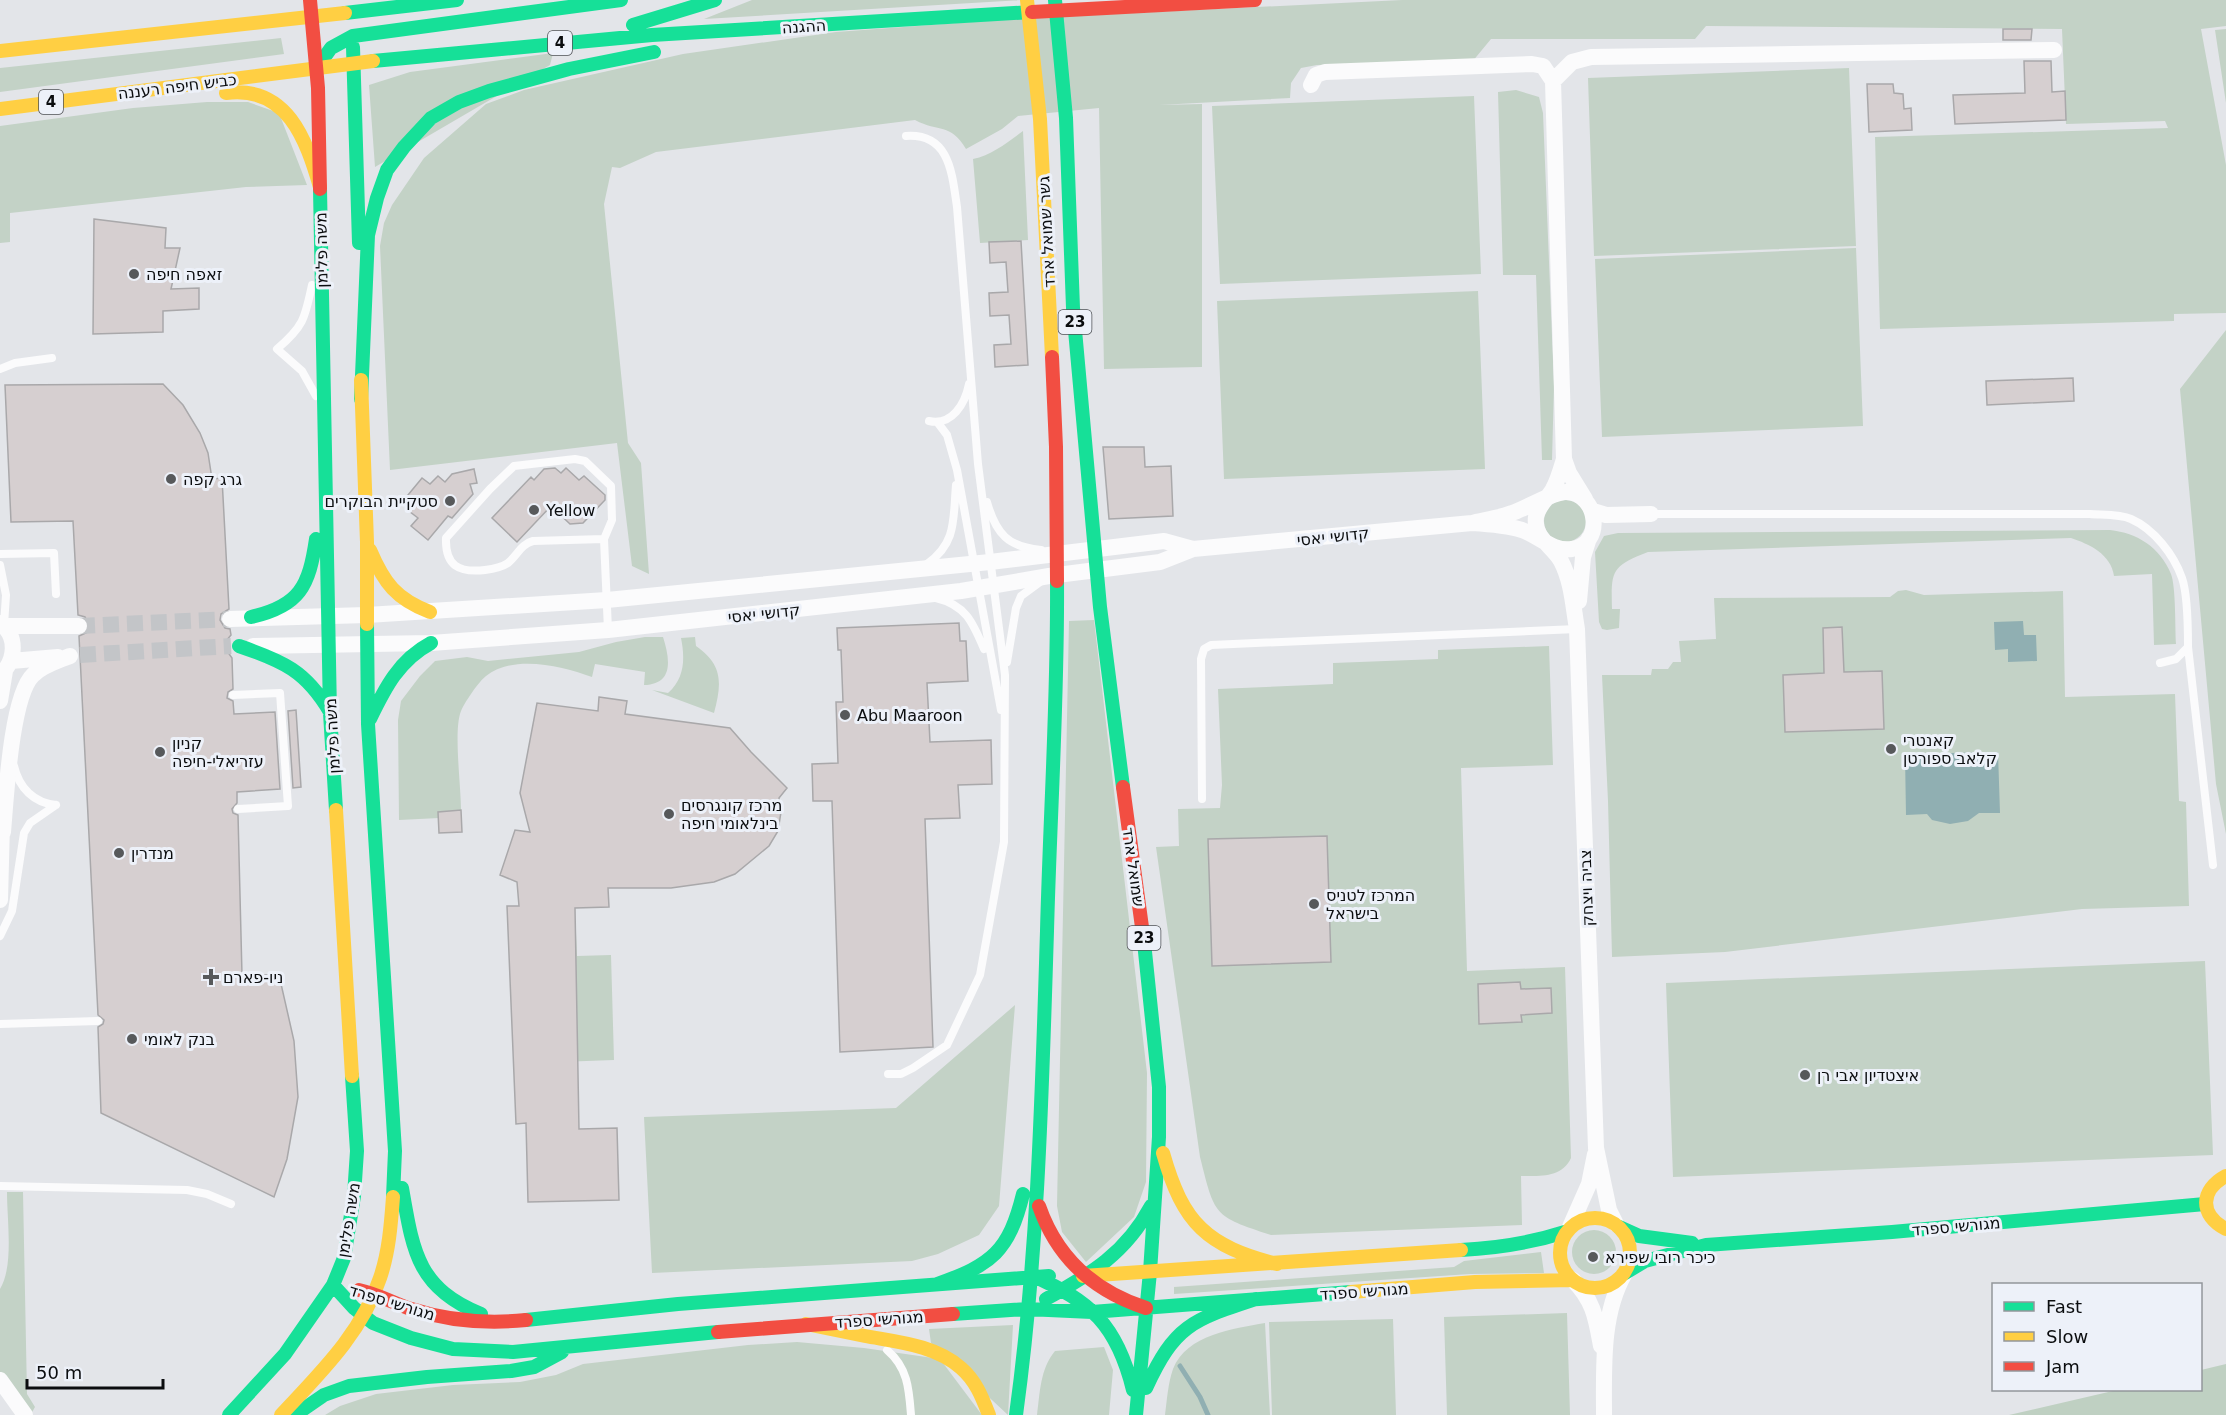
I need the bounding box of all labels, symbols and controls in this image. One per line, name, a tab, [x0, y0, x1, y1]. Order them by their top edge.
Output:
street label: ההגנה	[781, 15, 827, 38]
road number: 4	[548, 31, 572, 55]
street label: כביש חיפה רעננה	[117, 70, 238, 103]
road number: 4	[39, 90, 63, 114]
street label: גשר שמואל ארד	[1034, 175, 1059, 288]
street label: משה פלימן	[311, 212, 332, 288]
place label: זאפה חיפה	[146, 265, 222, 284]
marker: זאפה חיפה	[127, 267, 141, 281]
road number: 23	[1058, 310, 1092, 334]
place label: גרג קפה	[183, 470, 243, 489]
marker: גרג קפה	[164, 472, 178, 486]
place label: סטקיית הבוקרים	[324, 492, 438, 511]
marker: סטקיית הבוקרים	[443, 494, 457, 508]
place label: Yellow	[545, 501, 595, 520]
marker: Yellow	[527, 503, 541, 517]
street label: קדושי יאסי	[1296, 523, 1370, 550]
street label: קדושי יאסי	[727, 600, 801, 627]
street label: משה פלימן	[321, 698, 344, 774]
place label: Abu Maaroon	[857, 706, 963, 725]
marker: Abu Maaroon	[838, 708, 852, 722]
place label: קאנטרי קלאב ספורטן	[1903, 731, 1997, 768]
place label: קניון עזריאלי-חיפה	[172, 734, 264, 771]
marker: קאנטרי קלאב ספורטן	[1884, 742, 1898, 756]
marker: קניון עזריאלי-חיפה	[153, 745, 167, 759]
place label: מרכז קונגרסים בינלאומי חיפה	[681, 796, 782, 833]
marker: מרכז קונגרסים בינלאומי חיפה	[662, 807, 676, 821]
street label: שמואל ארד	[1119, 826, 1148, 908]
place label: מנדרין	[131, 844, 174, 863]
marker: מנדרין	[112, 846, 126, 860]
street label: צביה ויצחק	[1576, 849, 1597, 927]
place label: המרכז לטניס בישראל	[1326, 886, 1415, 923]
marker: המרכז לטניס בישראל	[1307, 897, 1321, 911]
road number: 23	[1128, 926, 1160, 950]
place label: ניו-פארם	[223, 968, 283, 987]
marker: ניו-פארם	[204, 970, 218, 984]
place label: בנק לאומי	[144, 1030, 215, 1049]
marker: בנק לאומי	[125, 1032, 139, 1046]
place label: איצטדיון אבי רן	[1817, 1066, 1919, 1085]
marker: איצטדיון אבי רן	[1798, 1068, 1812, 1082]
street label: משה פלימן	[333, 1181, 364, 1259]
street label: מגורשי ספרד	[1911, 1213, 2001, 1240]
place label: כיכר רובי שפירא	[1605, 1248, 1716, 1267]
marker: כיכר רובי שפירא	[1586, 1250, 1600, 1264]
street label: מגורשי ספרד	[1319, 1279, 1409, 1304]
street label: מגורשי ספרד	[347, 1280, 437, 1325]
legend	[1992, 1283, 2202, 1391]
text: Fast	[2046, 1296, 2082, 1317]
street label: מגורשי ספרד	[834, 1307, 924, 1332]
text: Slow	[2046, 1326, 2088, 1347]
scale bar	[27, 1352, 164, 1390]
text: Jam	[2045, 1356, 2080, 1377]
text: 50 m	[36, 1362, 82, 1383]

